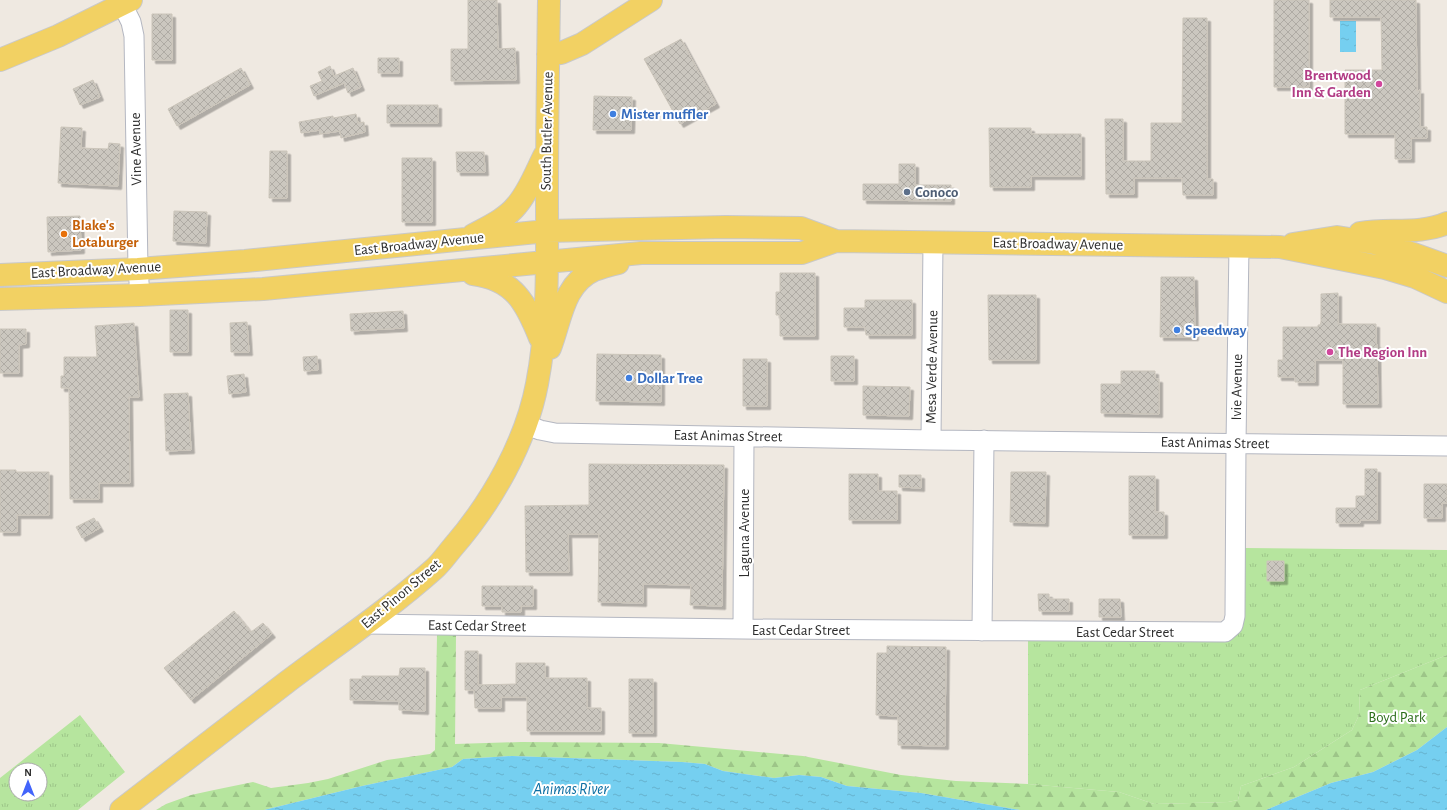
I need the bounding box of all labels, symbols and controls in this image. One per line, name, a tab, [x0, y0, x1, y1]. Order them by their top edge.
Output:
place label: Brentwood Inn & Garden	[1292, 68, 1371, 100]
street label: South Butler Avenue	[538, 71, 556, 191]
marker: Brentwood Inn & Garden	[1374, 79, 1384, 89]
place label: Mister muffler	[621, 107, 709, 122]
marker: Mister muffler	[608, 109, 618, 119]
street label: Vine Avenue	[128, 112, 144, 186]
place label: Conoco	[915, 185, 958, 200]
marker: Conoco	[902, 187, 912, 197]
place label: Blake's Lotaburger	[72, 218, 139, 250]
marker: Blake's Lotaburger	[59, 229, 69, 239]
street label: East Broadway Avenue	[353, 230, 485, 258]
street label: East Broadway Avenue	[993, 235, 1124, 253]
street label: East Broadway Avenue	[30, 259, 162, 281]
street label: Mesa Verde Avenue	[924, 310, 940, 424]
place label: Speedway	[1185, 323, 1247, 338]
marker: Speedway	[1172, 325, 1182, 335]
place label: The Region Inn	[1338, 345, 1427, 360]
marker: The Region Inn	[1325, 347, 1335, 357]
street label: Ivie Avenue	[1229, 353, 1245, 420]
place label: Dollar Tree	[637, 371, 703, 386]
marker: Dollar Tree	[624, 373, 634, 383]
street label: East Animas Street	[673, 428, 783, 444]
street label: East Animas Street	[1160, 435, 1270, 451]
street label: Laguna Avenue	[737, 488, 752, 577]
street label: East Pinon Street	[358, 556, 444, 631]
street label: East Cedar Street	[428, 618, 526, 634]
street label: East Cedar Street	[752, 623, 850, 638]
street label: East Cedar Street	[1076, 625, 1174, 640]
park label: Boyd Park	[1368, 710, 1426, 725]
north arrow	[8, 762, 48, 802]
text: N	[24, 767, 32, 778]
water label: Animas River	[532, 781, 609, 797]

